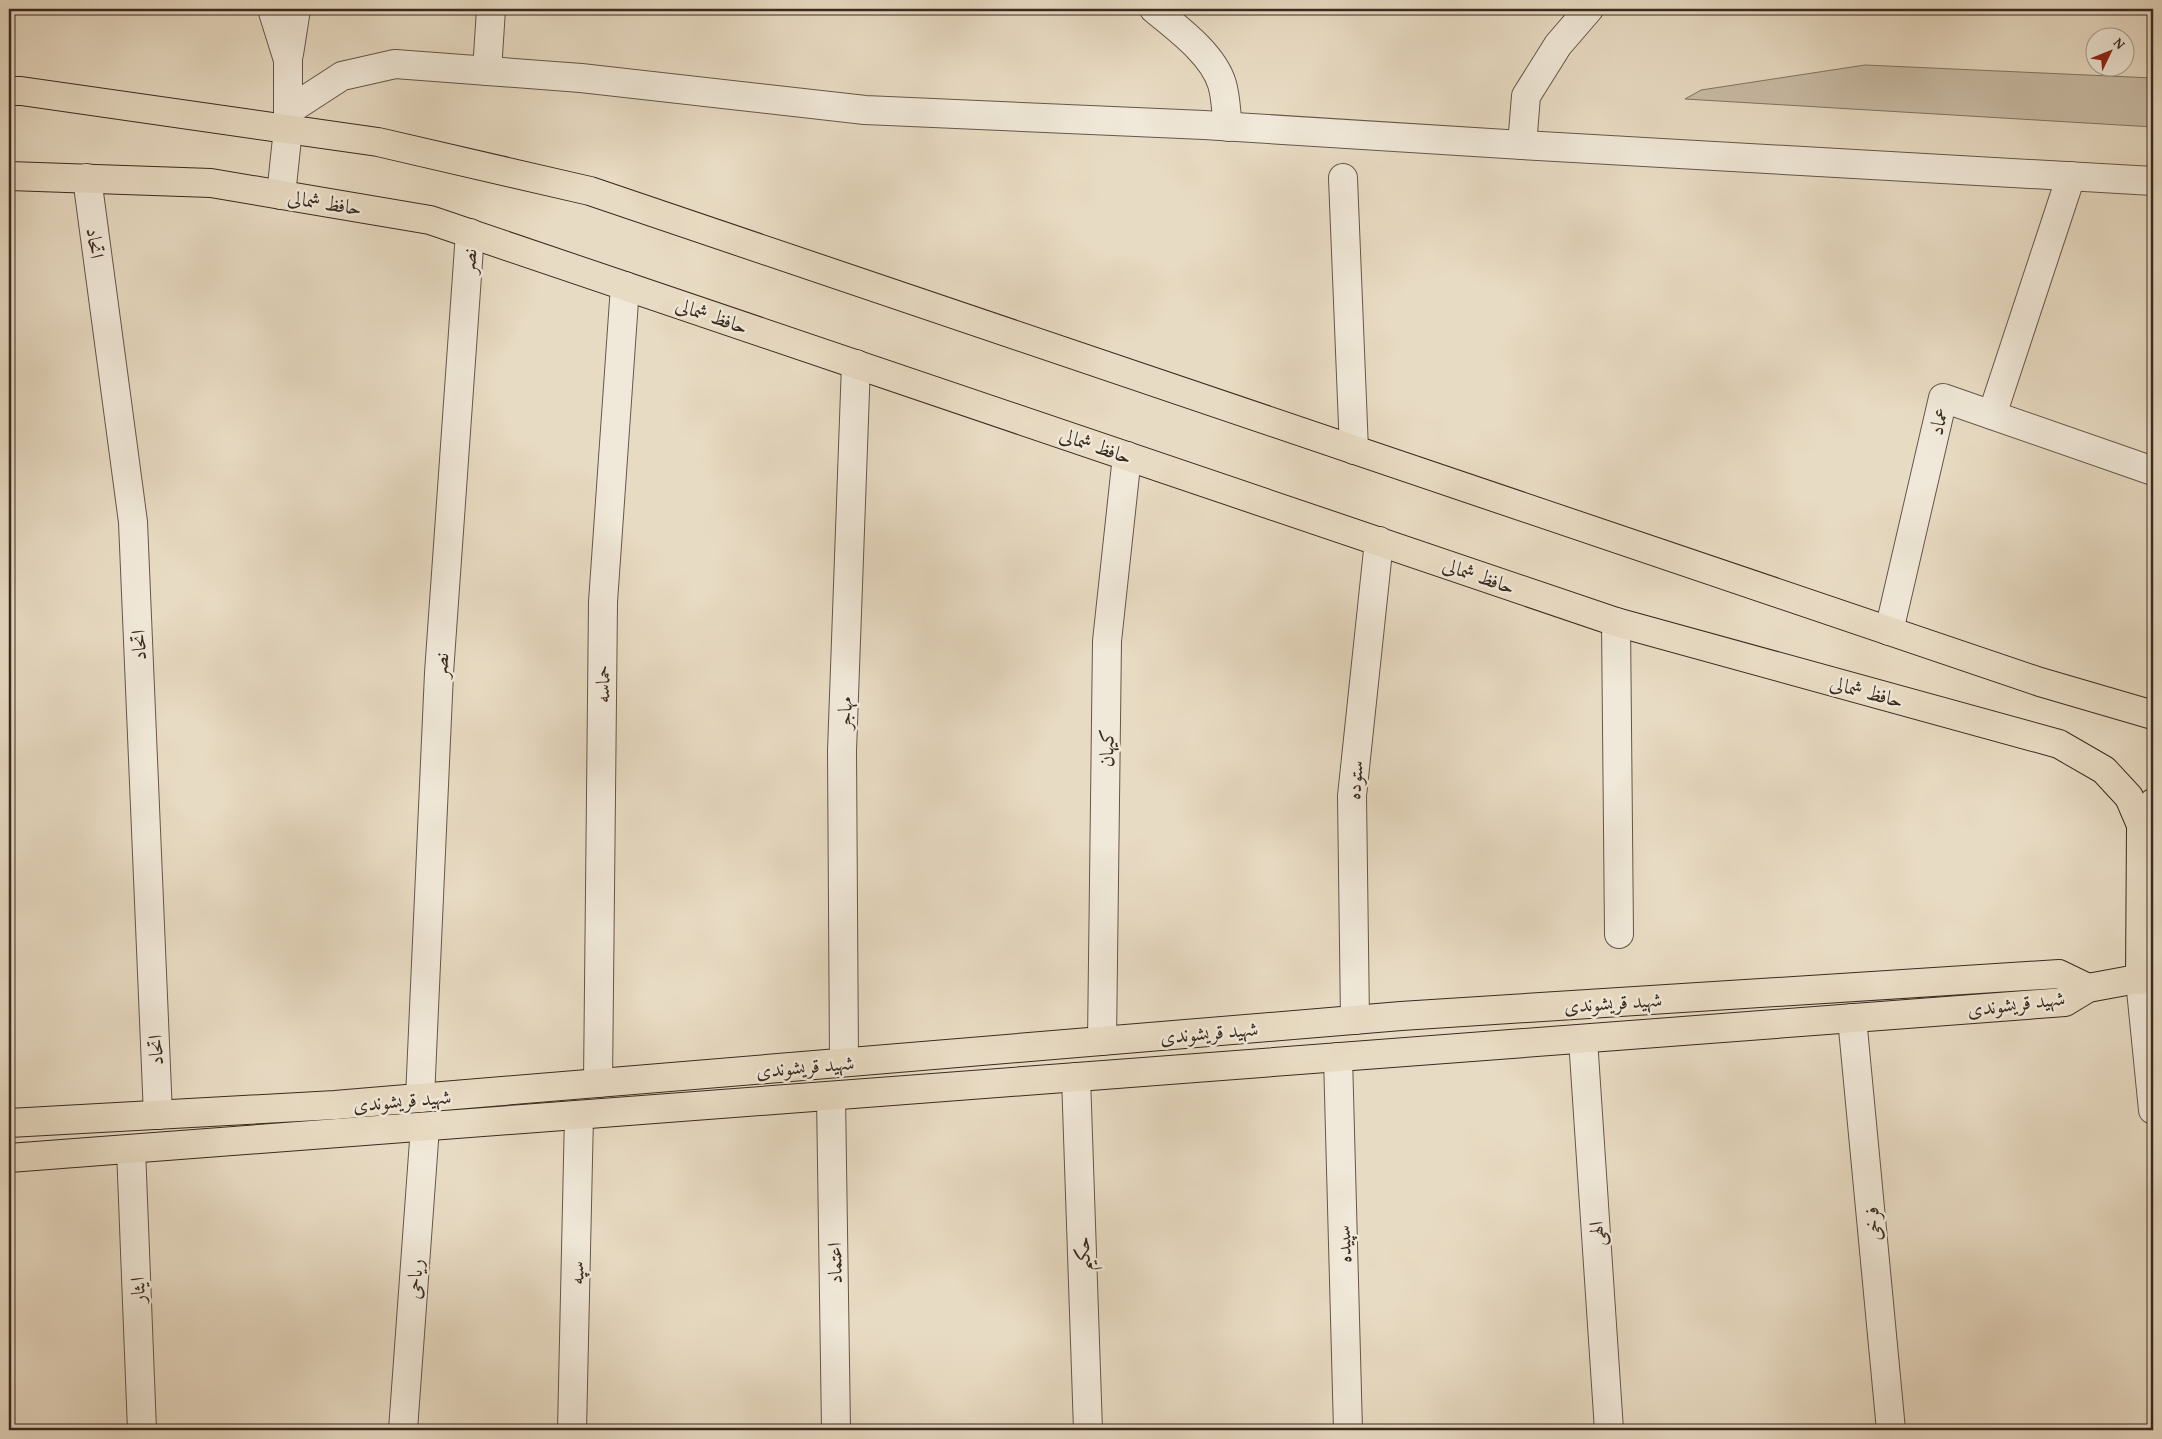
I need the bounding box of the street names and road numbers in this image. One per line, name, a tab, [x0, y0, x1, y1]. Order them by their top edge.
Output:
street label: حافظ شمالی	[286, 182, 364, 222]
street label: اتحاد	[80, 226, 112, 260]
street label: نصر	[453, 247, 483, 277]
street label: حافظ شمالی	[672, 289, 752, 341]
street label: عماد	[1921, 404, 1955, 438]
street label: حافظ شمالی	[1056, 419, 1136, 471]
street label: حافظ شمالی	[1439, 549, 1519, 601]
street label: اتحاد	[123, 629, 153, 661]
street label: نصر	[425, 651, 455, 681]
street label: حماسه	[587, 665, 617, 703]
street label: حافظ شمالی	[1827, 667, 1907, 715]
street label: مهاجر	[829, 696, 859, 732]
street label: کیهان	[1091, 729, 1121, 767]
street label: ستوده	[1338, 759, 1370, 801]
street label: شهید قریشوندی	[1965, 983, 2067, 1023]
street label: شهید قریشوندی	[1563, 984, 1663, 1020]
street label: شهید قریشوندی	[1159, 1013, 1259, 1051]
street label: اتحاد	[140, 1034, 170, 1066]
street label: شهید قریشوندی	[755, 1047, 855, 1085]
street label: شهید قریشوندی	[352, 1081, 452, 1119]
street label: فرخی	[1856, 1205, 1888, 1243]
street label: الهی	[1581, 1220, 1611, 1248]
street label: سپیده	[1328, 1225, 1358, 1263]
street label: حکیم	[1067, 1236, 1103, 1272]
street label: اعتماد	[819, 1242, 849, 1284]
street label: ریاحی	[398, 1258, 430, 1300]
street label: سپه	[561, 1261, 591, 1285]
street label: ایثار	[122, 1276, 152, 1306]

